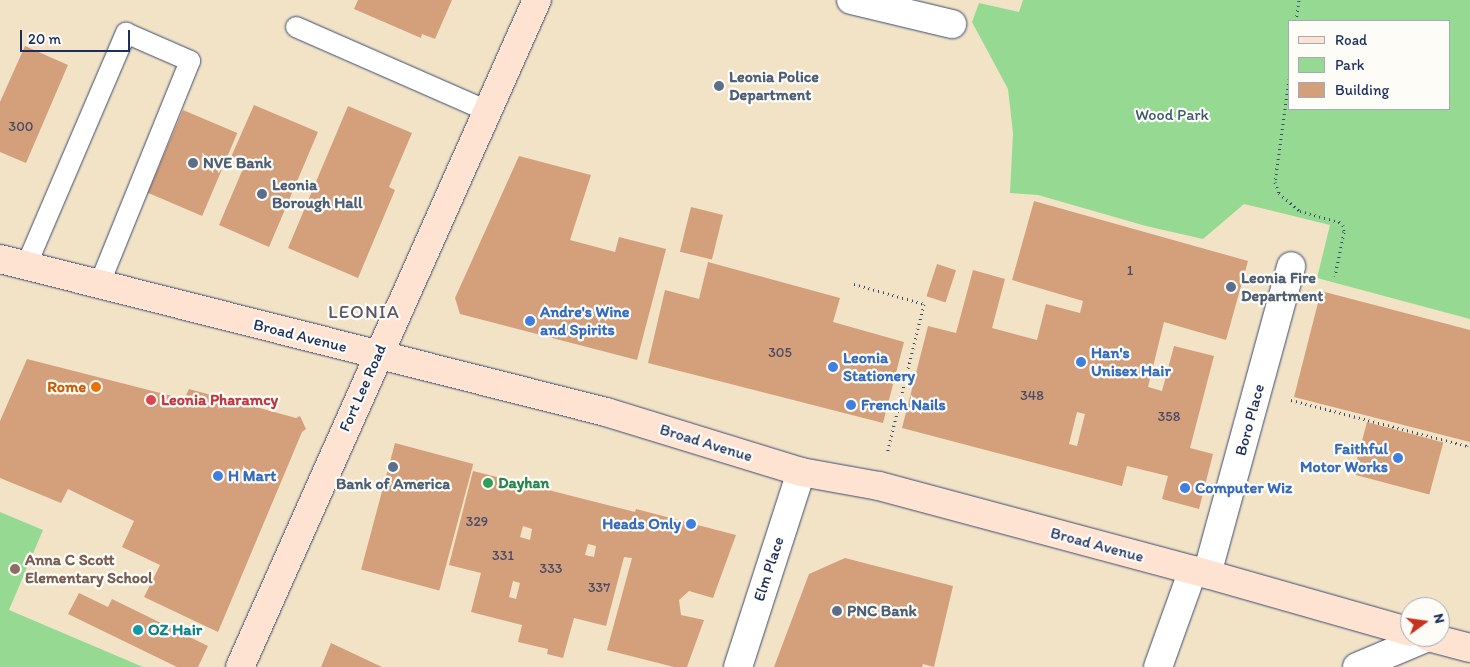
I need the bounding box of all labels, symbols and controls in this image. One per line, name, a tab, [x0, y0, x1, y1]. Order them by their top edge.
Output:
scale bar	[22, 20, 132, 52]
legend	[1288, 20, 1450, 110]
text: 20 m	[28, 30, 61, 48]
text: Road	[1335, 31, 1367, 49]
text: Park	[1335, 56, 1365, 74]
place label: Leonia Police Department	[729, 67, 818, 105]
marker: Leonia Police Department	[713, 80, 725, 92]
text: Building	[1335, 81, 1389, 99]
park label: Wood Park	[1135, 105, 1209, 125]
house number: 300	[9, 119, 33, 135]
place label: NVE Bank	[203, 153, 272, 173]
marker: NVE Bank	[187, 157, 199, 169]
place label: Leonia Borough Hall	[272, 175, 363, 213]
marker: Leonia Borough Hall	[256, 188, 268, 200]
house number: 1	[1127, 263, 1133, 279]
place label: Leonia Fire Department	[1241, 268, 1323, 306]
marker: Leonia Fire Department	[1225, 281, 1237, 293]
district label: LEONIA	[327, 301, 401, 323]
place label: Andre's Wine and Spirits	[540, 302, 630, 340]
street label: Broad Avenue	[252, 315, 348, 357]
marker: Andre's Wine and Spirits	[524, 315, 536, 327]
street label: Fort Lee Road	[335, 342, 391, 434]
place label: Han's Unisex Hair	[1091, 343, 1171, 381]
house number: 305	[768, 345, 792, 361]
place label: Leonia Stationery	[843, 348, 915, 386]
marker: Han's Unisex Hair	[1075, 356, 1087, 368]
marker: Leonia Stationery	[827, 361, 839, 373]
place label: Rome	[47, 377, 86, 397]
marker: Rome	[90, 381, 102, 393]
street label: Boro Place	[1231, 382, 1269, 458]
house number: 348	[1020, 388, 1044, 404]
place label: Leonia Pharamcy	[161, 390, 278, 410]
marker: Leonia Pharamcy	[145, 394, 157, 406]
place label: French Nails	[861, 395, 946, 415]
marker: French Nails	[845, 399, 857, 411]
house number: 358	[1158, 409, 1180, 425]
street label: Broad Avenue	[658, 420, 754, 466]
place label: Faithful Motor Works	[1300, 439, 1388, 477]
marker: Faithful Motor Works	[1392, 452, 1404, 464]
marker: Bank of America	[387, 461, 399, 473]
place label: H Mart	[228, 466, 276, 486]
marker: H Mart	[212, 470, 224, 482]
place label: Dayhan	[498, 473, 549, 493]
place label: Bank of America	[336, 474, 450, 494]
marker: Dayhan	[482, 477, 494, 489]
place label: Computer Wiz	[1195, 478, 1292, 498]
marker: Computer Wiz	[1179, 482, 1191, 494]
house number: 329	[466, 514, 488, 530]
place label: Heads Only	[602, 514, 681, 534]
marker: Heads Only	[685, 518, 697, 530]
street label: Broad Avenue	[1049, 523, 1145, 567]
street label: Elm Place	[750, 534, 788, 604]
house number: 331	[492, 548, 514, 564]
place label: Anna C Scott Elementary School	[25, 550, 153, 588]
house number: 333	[540, 561, 562, 577]
marker: Anna C Scott Elementary School	[9, 563, 21, 575]
house number: 337	[588, 580, 610, 596]
north arrow	[1400, 597, 1450, 647]
place label: PNC Bank	[847, 601, 917, 621]
marker: PNC Bank	[831, 605, 843, 617]
text: N	[1430, 612, 1448, 625]
place label: OZ Hair	[148, 620, 202, 640]
marker: OZ Hair	[132, 624, 144, 636]

